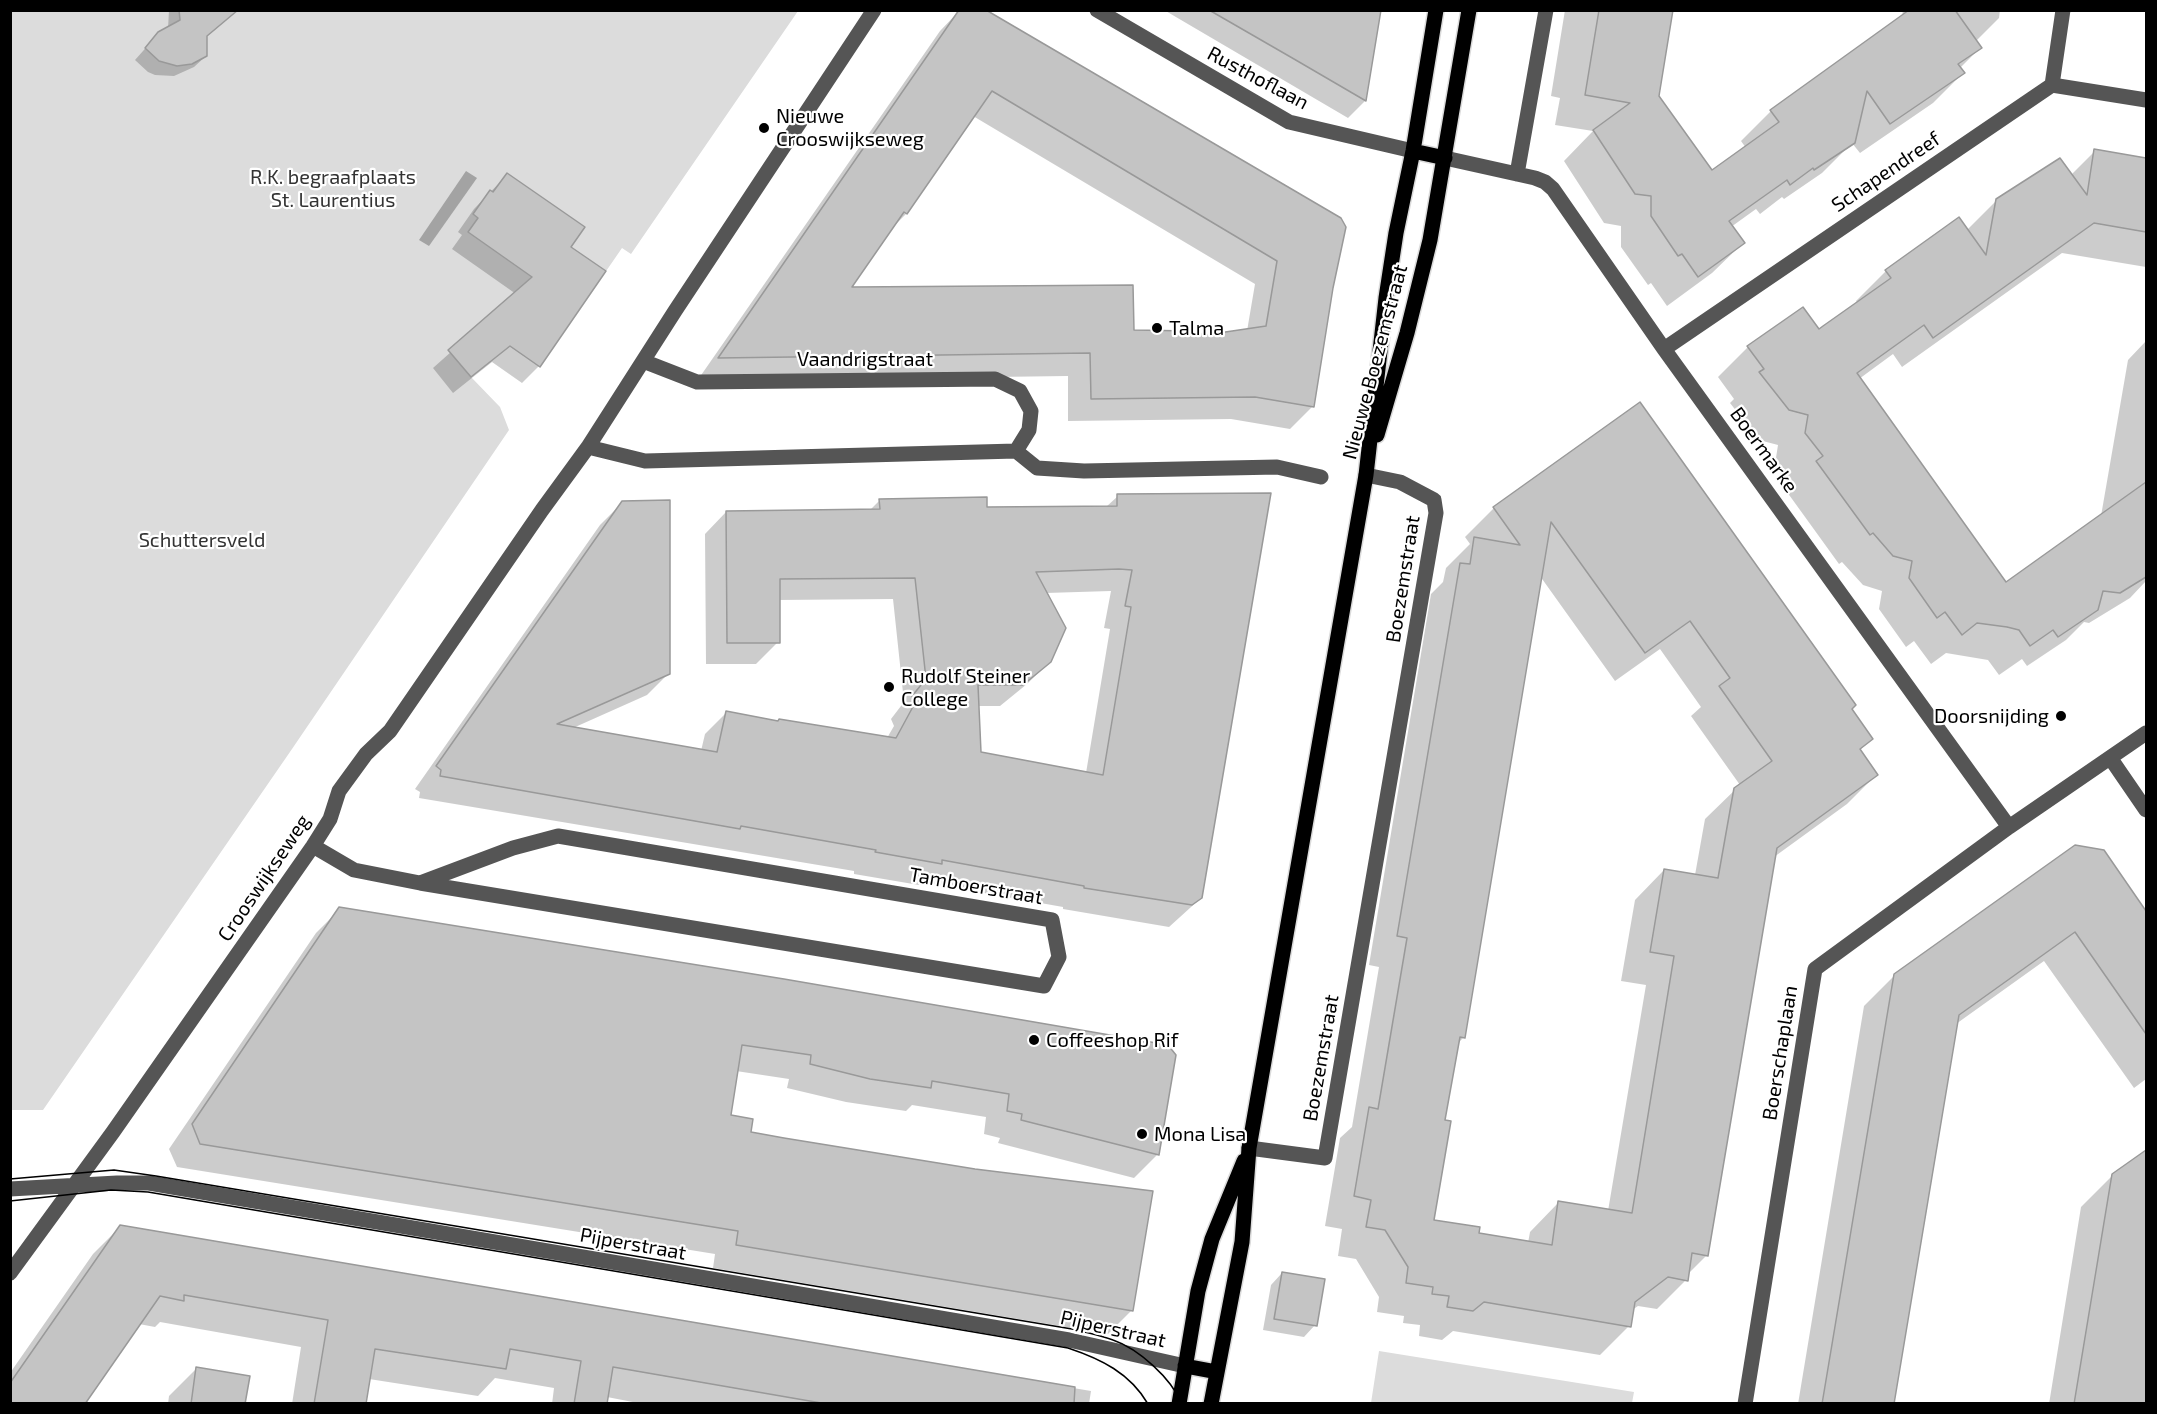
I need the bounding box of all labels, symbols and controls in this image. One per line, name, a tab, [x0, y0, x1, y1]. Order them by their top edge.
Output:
street label: Rusthoflaan	[1203, 41, 1313, 115]
place label: Nieuwe Crooswijkseweg	[776, 104, 924, 151]
marker: Nieuwe Crooswijkseweg	[757, 121, 771, 135]
street label: Schapendreef	[1827, 127, 1945, 217]
park label: R.K. begraafplaats St. Laurentius	[250, 165, 416, 212]
street label: Nieuwe Boezemstraat	[1337, 262, 1413, 462]
place label: Talma	[1169, 316, 1224, 340]
marker: Talma	[1150, 321, 1164, 335]
street label: Vaandrigstraat	[797, 347, 933, 371]
street label: Boermarke	[1725, 403, 1803, 497]
street label: Boezemstraat	[1381, 514, 1425, 644]
park label: Schuttersveld	[139, 528, 265, 552]
place label: Rudolf Steiner College	[901, 664, 1030, 711]
marker: Rudolf Steiner College	[882, 680, 896, 694]
place label: Doorsnijding	[1934, 704, 2049, 728]
marker: Doorsnijding	[2054, 709, 2068, 723]
street label: Crooswijkseweg	[213, 810, 315, 946]
street label: Tamboerstraat	[907, 862, 1045, 910]
street label: Boerschaplaan	[1757, 984, 1803, 1122]
street label: Boezemstraat	[1298, 993, 1344, 1123]
place label: Coffeeshop Rif	[1046, 1028, 1178, 1052]
marker: Coffeeshop Rif	[1027, 1033, 1041, 1047]
place label: Mona Lisa	[1154, 1122, 1246, 1146]
marker: Mona Lisa	[1135, 1127, 1149, 1141]
street label: Pijperstraat	[578, 1223, 688, 1265]
street label: Pijperstraat	[1058, 1305, 1168, 1353]

